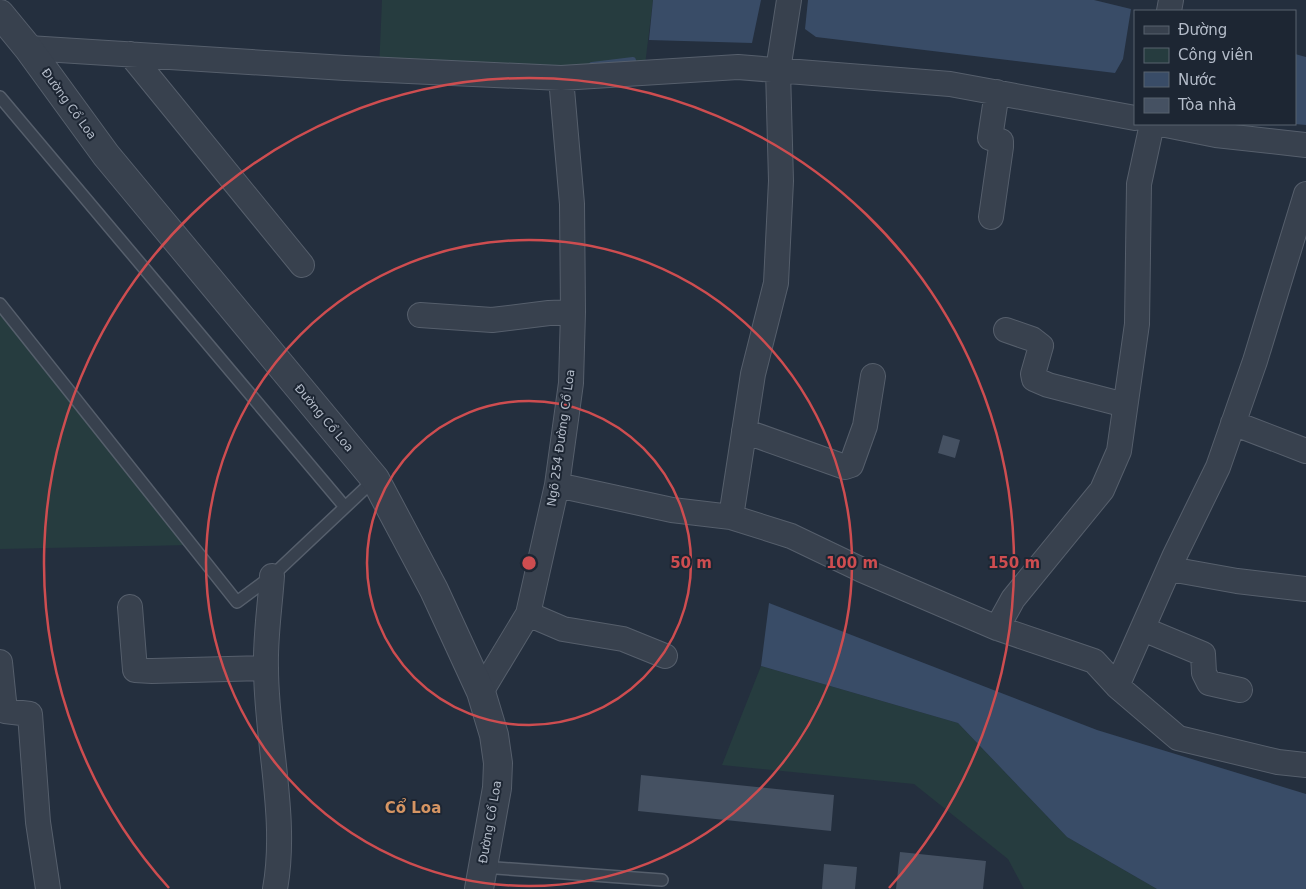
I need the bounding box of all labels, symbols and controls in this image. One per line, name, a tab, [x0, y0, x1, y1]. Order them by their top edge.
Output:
legend	[1134, 10, 1296, 125]
text: Đường	[1178, 21, 1227, 39]
text: Công viên	[1178, 46, 1253, 64]
street label: Đường Cổ Loa	[39, 66, 99, 142]
text: Nước	[1178, 71, 1216, 89]
text: Tòa nhà	[1177, 96, 1237, 114]
street label: Ngõ 254 Đường Cổ Loa	[544, 368, 578, 508]
street label: Đường Cổ Loa	[292, 381, 356, 455]
centre of rings	[520, 554, 538, 572]
text: 50 m	[670, 554, 712, 572]
text: 100 m	[826, 554, 878, 572]
text: 150 m	[988, 554, 1040, 572]
street label: Đường Cổ Loa	[476, 779, 504, 865]
district label: Cổ Loa	[385, 798, 441, 817]

